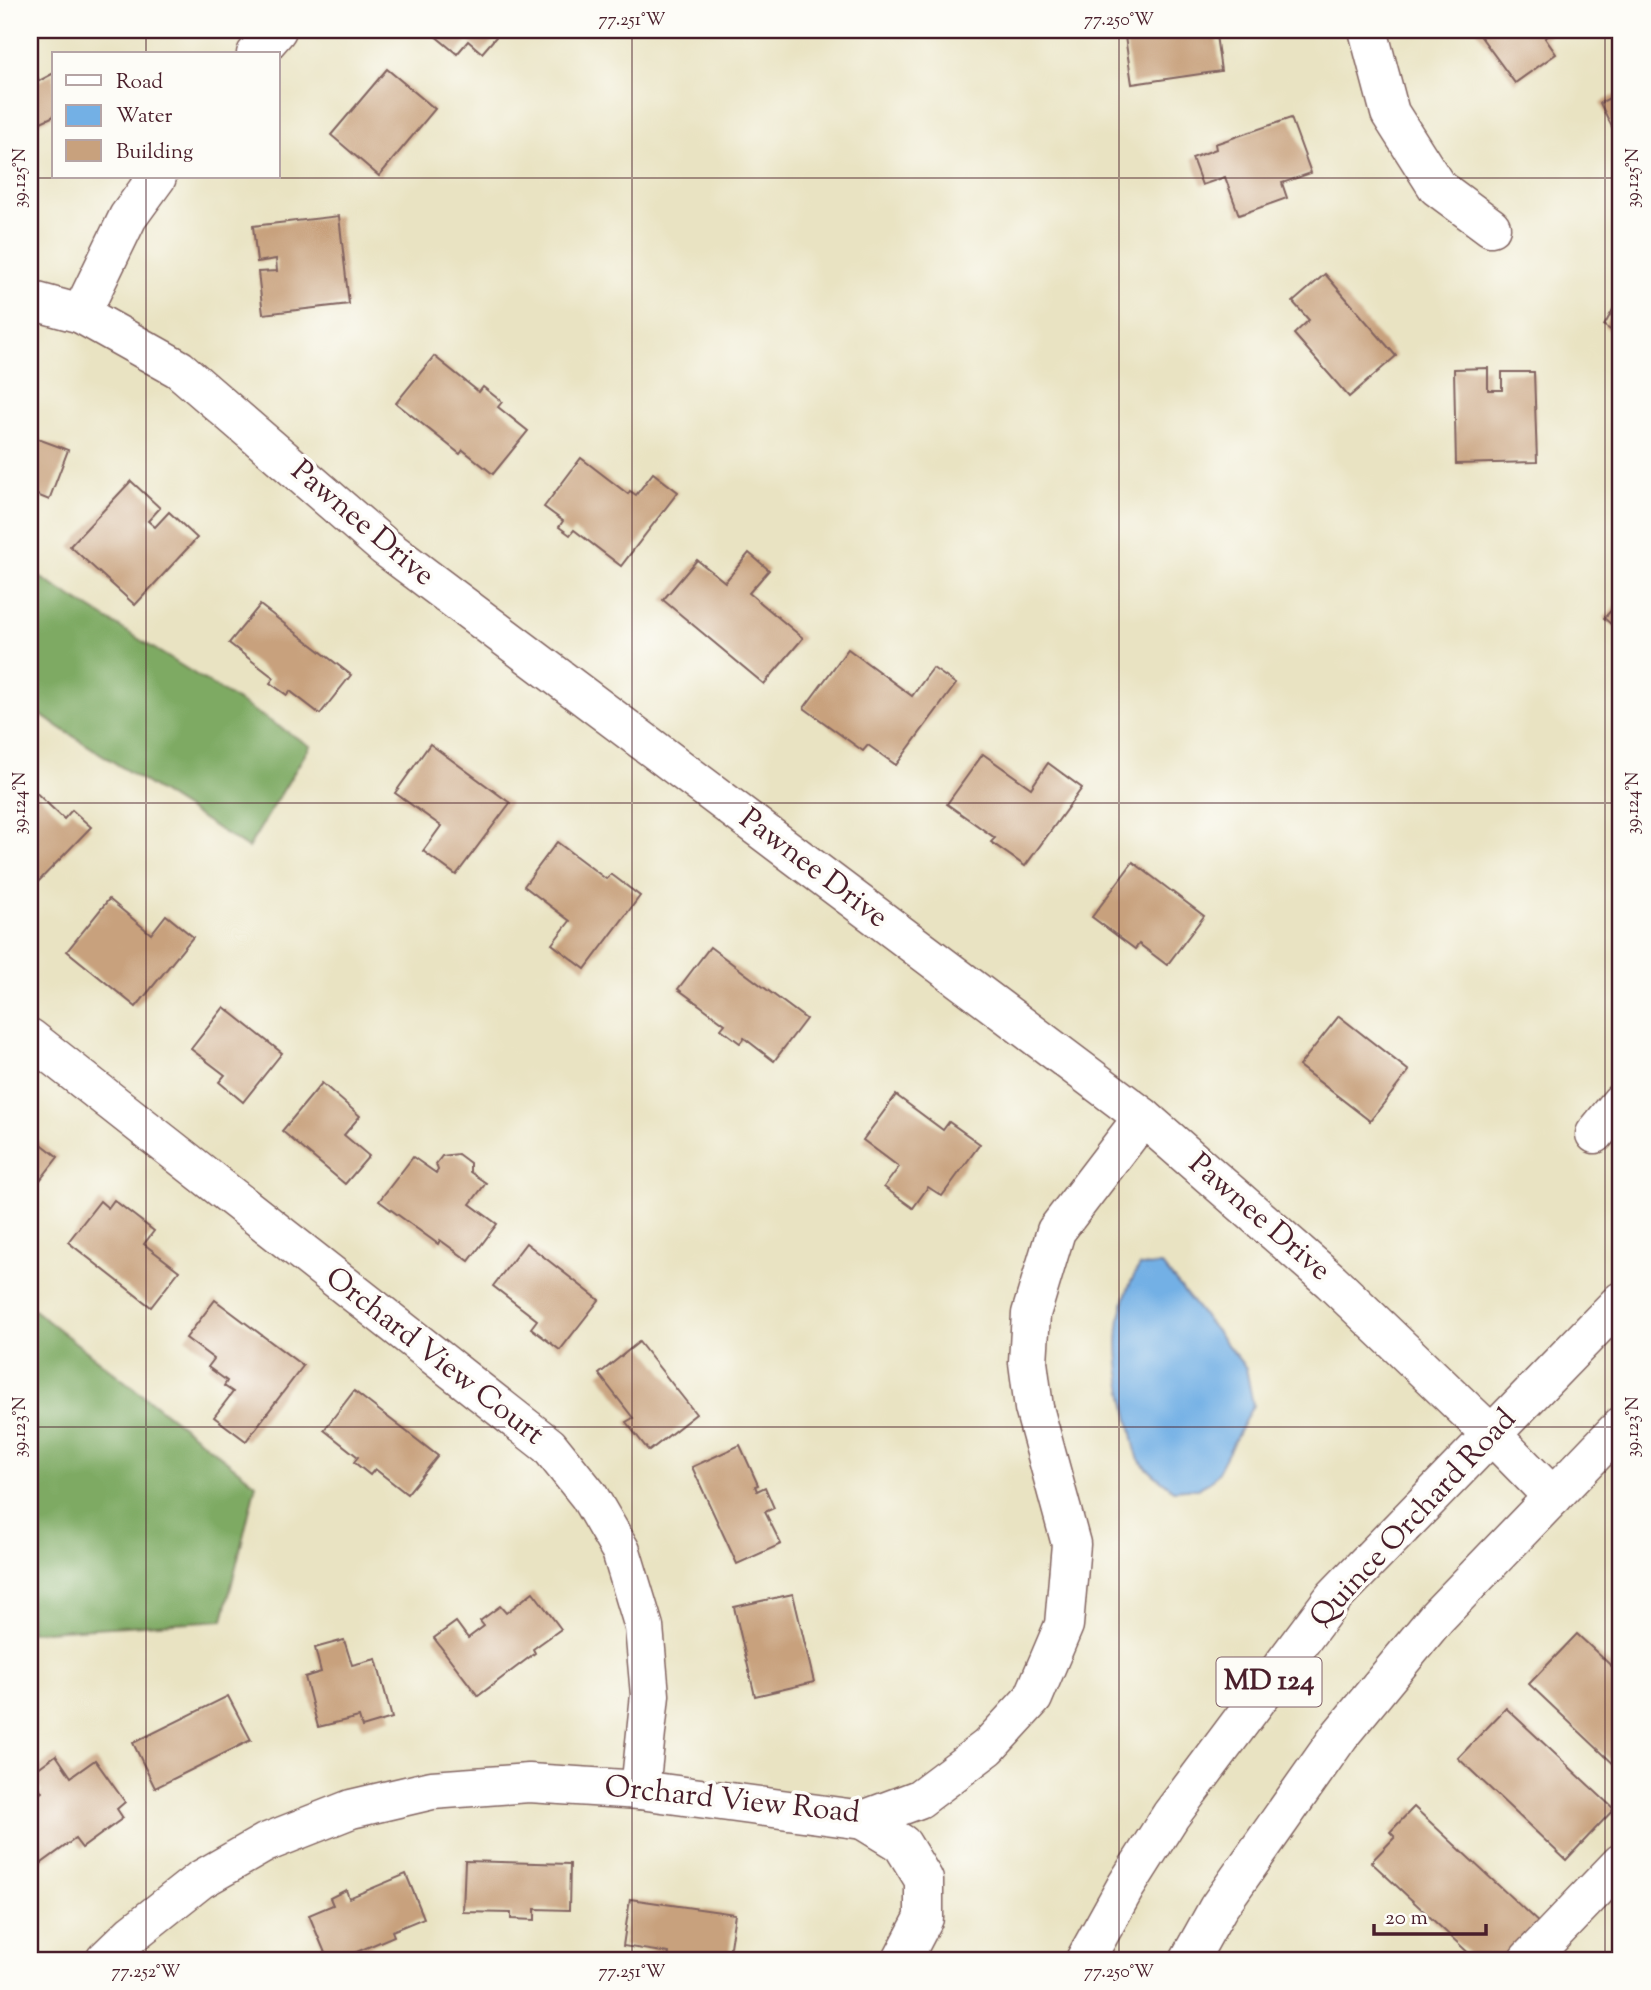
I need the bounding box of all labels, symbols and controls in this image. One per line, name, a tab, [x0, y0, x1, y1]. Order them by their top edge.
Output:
text: 77.251°W	[598, 8, 666, 34]
text: 77.250°W	[1084, 8, 1154, 34]
legend	[52, 52, 280, 178]
text: Road	[116, 68, 163, 98]
text: Water	[116, 102, 173, 132]
text: Building	[116, 138, 193, 168]
text: 39.125°N	[8, 148, 34, 208]
text: 39.125°N	[1621, 148, 1647, 208]
street label: Pawnee Drive	[281, 451, 443, 597]
text: 39.124°N	[8, 772, 34, 834]
text: 39.124°N	[1621, 772, 1647, 834]
street label: Pawnee Drive	[730, 799, 896, 939]
street label: Pawnee Drive	[1178, 1144, 1340, 1292]
street label: Orchard View Court	[315, 1258, 553, 1456]
text: 39.123°N	[8, 1396, 34, 1458]
text: 39.123°N	[1621, 1396, 1647, 1458]
street label: Quince Orchard Road	[1301, 1400, 1527, 1638]
road number: MD 124	[1216, 1658, 1322, 1706]
street label: Orchard View Road	[602, 1766, 862, 1836]
scale bar	[1374, 1892, 1486, 1936]
text: 20 m	[1385, 1904, 1428, 1934]
text: 77.252°W	[111, 1960, 181, 1986]
text: 77.251°W	[598, 1960, 666, 1986]
text: 77.250°W	[1084, 1960, 1154, 1986]

